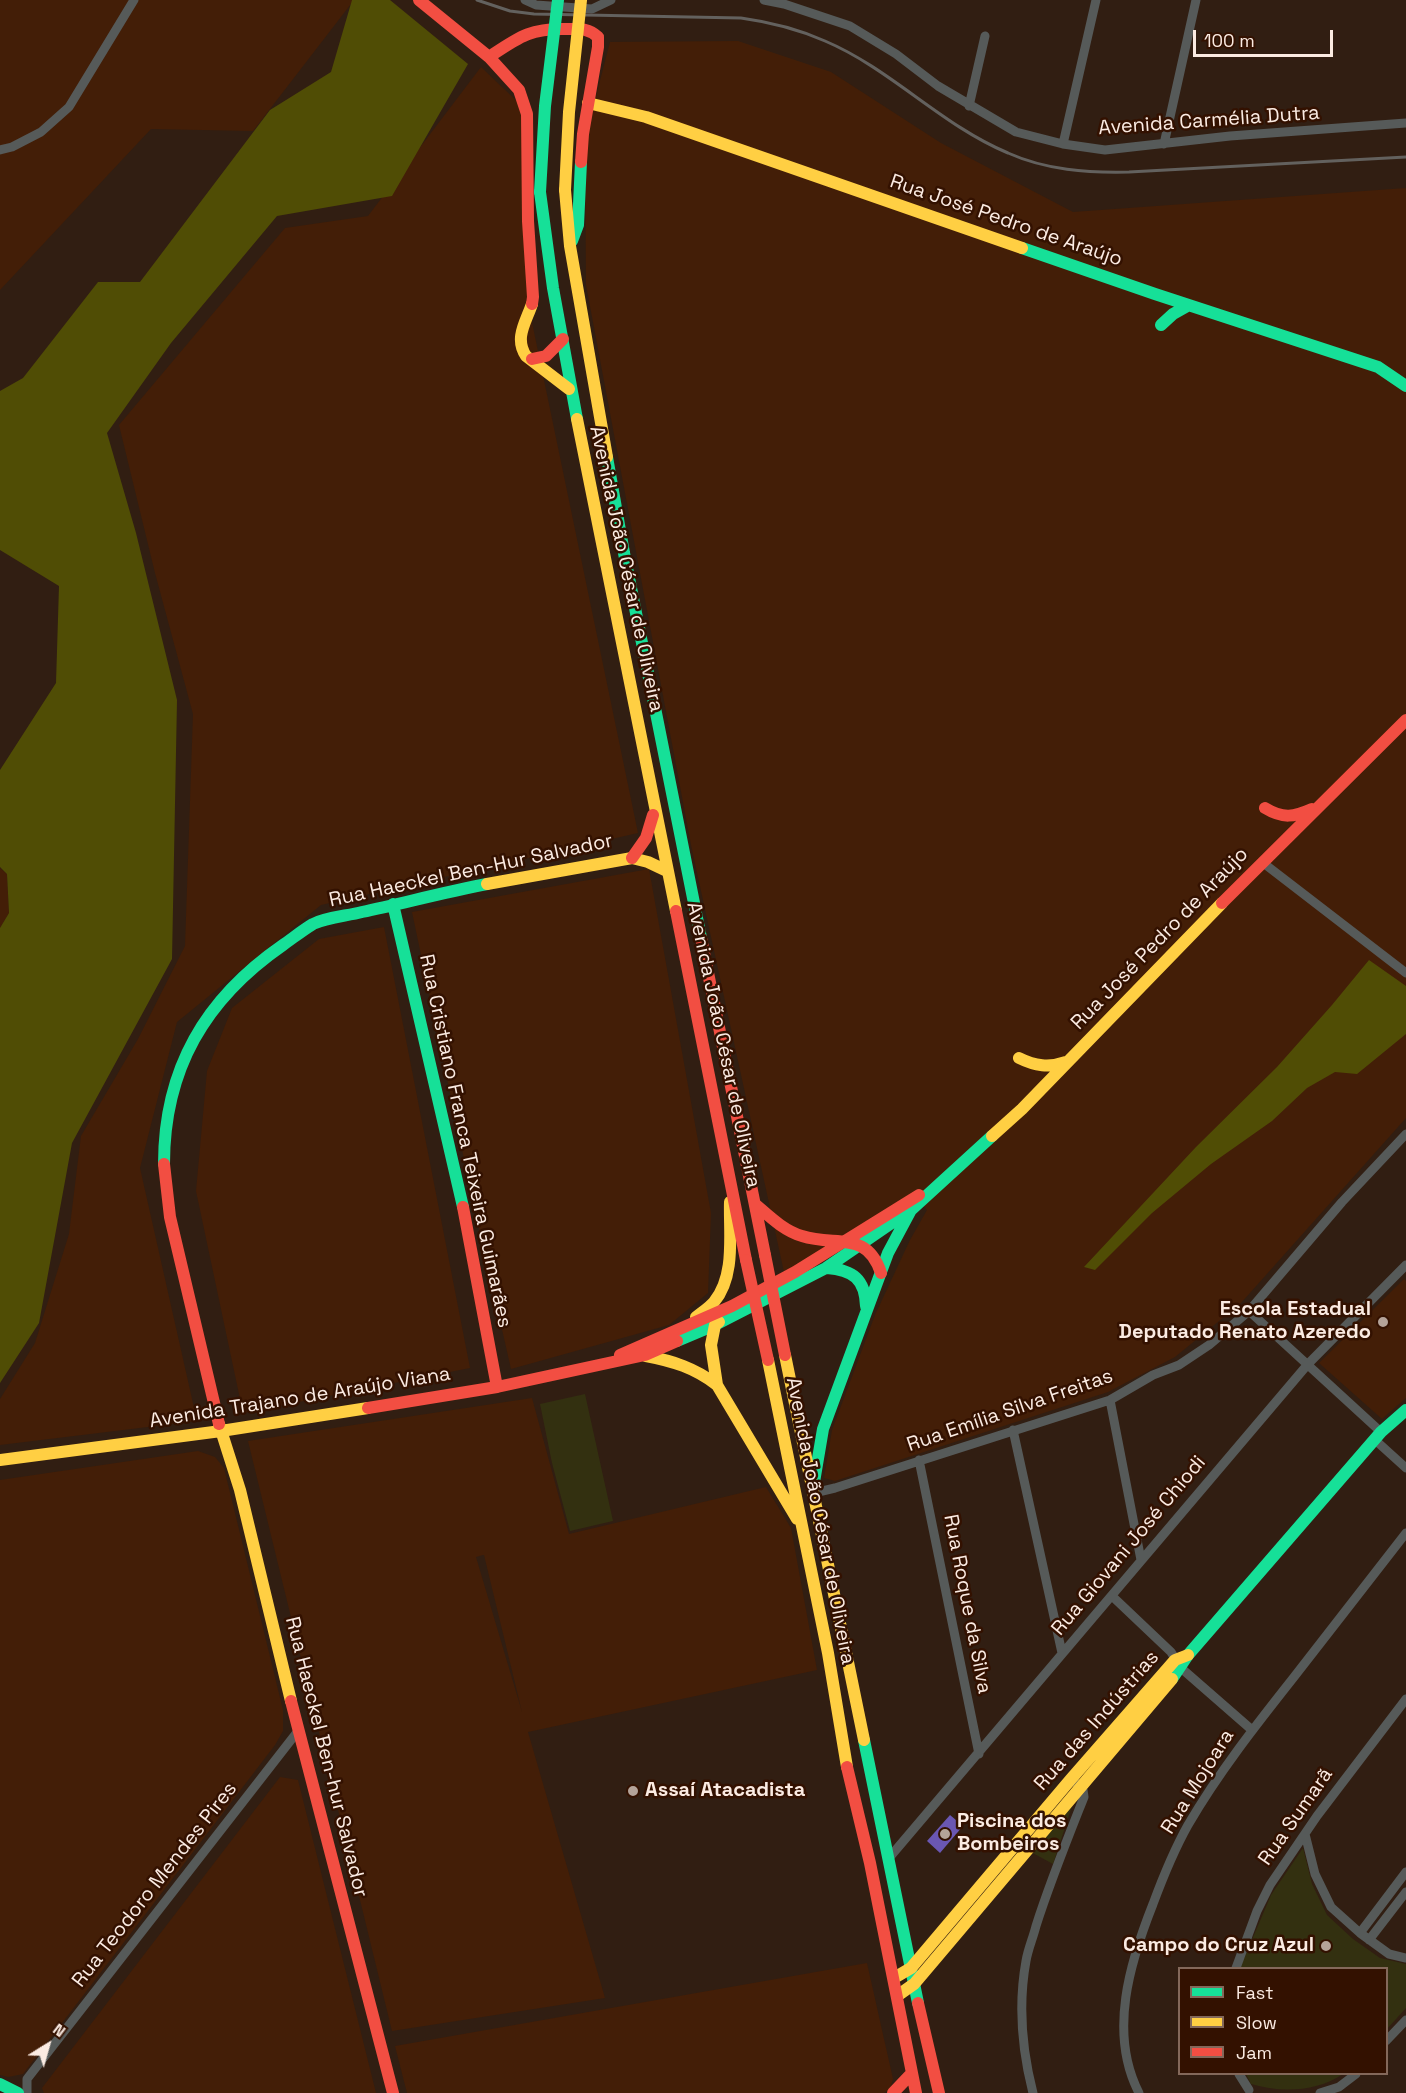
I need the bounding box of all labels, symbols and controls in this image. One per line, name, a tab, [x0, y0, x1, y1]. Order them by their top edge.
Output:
scale bar	[1196, 18, 1336, 56]
text: 100 m	[1204, 29, 1255, 52]
street label: Avenida Carmélia Dutra	[1097, 101, 1321, 141]
street label: Rua José Pedro de Araújo	[887, 170, 1125, 272]
street label: Avenida João César de Oliveira	[584, 424, 668, 714]
street label: Rua Haeckel Ben-Hur Salvador	[327, 829, 615, 913]
street label: Rua José Pedro de Araújo	[1067, 843, 1253, 1035]
street label: Avenida João César de Oliveira	[681, 900, 765, 1190]
street label: Rua Cristiano Franca Teixeira Guimarães	[414, 952, 516, 1330]
place label: Escola Estadual Deputado Renato Azeredo	[1119, 1298, 1371, 1345]
marker: Escola Estadual Deputado Renato Azeredo	[1376, 1315, 1390, 1329]
street label: Avenida Trajano de Araújo Viana	[148, 1362, 452, 1434]
street label: Rua Emília Silva Freitas	[904, 1364, 1116, 1458]
street label: Avenida João César de Oliveira	[780, 1376, 860, 1666]
street label: Rua Giovani José Chiodi	[1047, 1451, 1211, 1641]
street label: Rua Roque da Silva	[938, 1512, 996, 1696]
street label: Rua Haeckel Ben-hur Salvador	[279, 1614, 373, 1900]
street label: Rua das Indústrias	[1030, 1646, 1164, 1796]
street label: Rua Mojoara	[1156, 1725, 1240, 1839]
street label: Rua Sumarã	[1254, 1764, 1338, 1870]
street label: Rua Teodoro Mendes Pires	[67, 1778, 243, 1992]
place label: Assaí Atacadista	[645, 1779, 805, 1803]
marker: Assaí Atacadista	[626, 1784, 640, 1798]
place label: Piscina dos Bombeiros	[957, 1810, 1066, 1857]
marker: Piscina dos Bombeiros	[938, 1827, 952, 1841]
place label: Campo do Cruz Azul	[1123, 1934, 1314, 1958]
marker: Campo do Cruz Azul	[1319, 1939, 1333, 1953]
legend	[1178, 1967, 1388, 2075]
text: Fast	[1236, 1981, 1273, 2004]
text: Slow	[1236, 2011, 1277, 2034]
north arrow	[18, 2015, 78, 2075]
text: N	[49, 2019, 70, 2042]
text: Jam	[1236, 2041, 1272, 2064]

